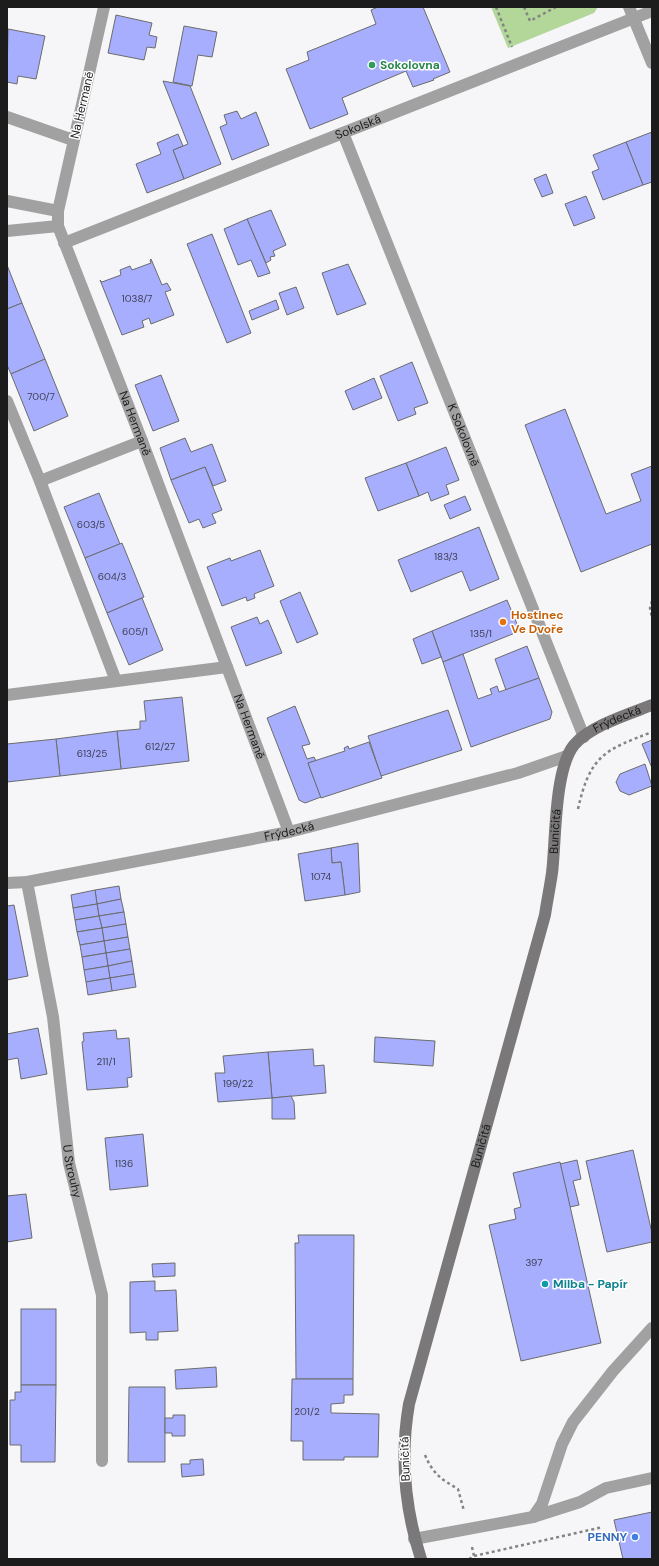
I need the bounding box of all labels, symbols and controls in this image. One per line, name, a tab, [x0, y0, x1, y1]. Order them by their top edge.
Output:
place label: Sokolovna	[380, 57, 440, 73]
marker: Sokolovna	[367, 60, 377, 70]
street label: Na Hermaně	[67, 70, 98, 140]
street label: Sokolská	[333, 111, 383, 143]
house number: 1038/7	[122, 292, 152, 305]
street label: Na Hermaně	[115, 389, 155, 458]
house number: 700/7	[27, 390, 55, 403]
street label: K Sokolovně	[444, 401, 483, 469]
house number: 603/5	[77, 518, 105, 531]
house number: 183/3	[434, 550, 458, 563]
house number: 604/3	[98, 570, 126, 583]
place label: Hostinec Ve Dvoře	[511, 607, 564, 637]
marker: Hostinec Ve Dvoře	[498, 617, 508, 627]
house number: 605/1	[122, 625, 148, 638]
house number: 135/1	[470, 627, 492, 640]
street label: Na Hermaně	[230, 692, 269, 762]
street label: Frýdecká	[590, 702, 643, 737]
house number: 612/27	[145, 740, 175, 753]
house number: 613/25	[77, 747, 107, 760]
street label: Buničitá	[546, 808, 565, 854]
street label: Frýdecká	[263, 818, 316, 845]
house number: 1074	[311, 870, 331, 883]
house number: 211/1	[96, 1055, 116, 1068]
house number: 199/22	[223, 1077, 254, 1090]
street label: Buničitá	[467, 1122, 495, 1170]
street label: U Strouhy	[59, 1144, 86, 1200]
house number: 1136	[115, 1157, 133, 1170]
house number: 397	[526, 1256, 542, 1269]
place label: Milba - Papír	[553, 1276, 628, 1292]
marker: Milba - Papír	[540, 1279, 550, 1289]
house number: 201/2	[294, 1405, 320, 1418]
street label: Buničitá	[396, 1436, 414, 1482]
place label: PENNY	[588, 1529, 627, 1545]
marker: PENNY	[630, 1532, 640, 1542]

